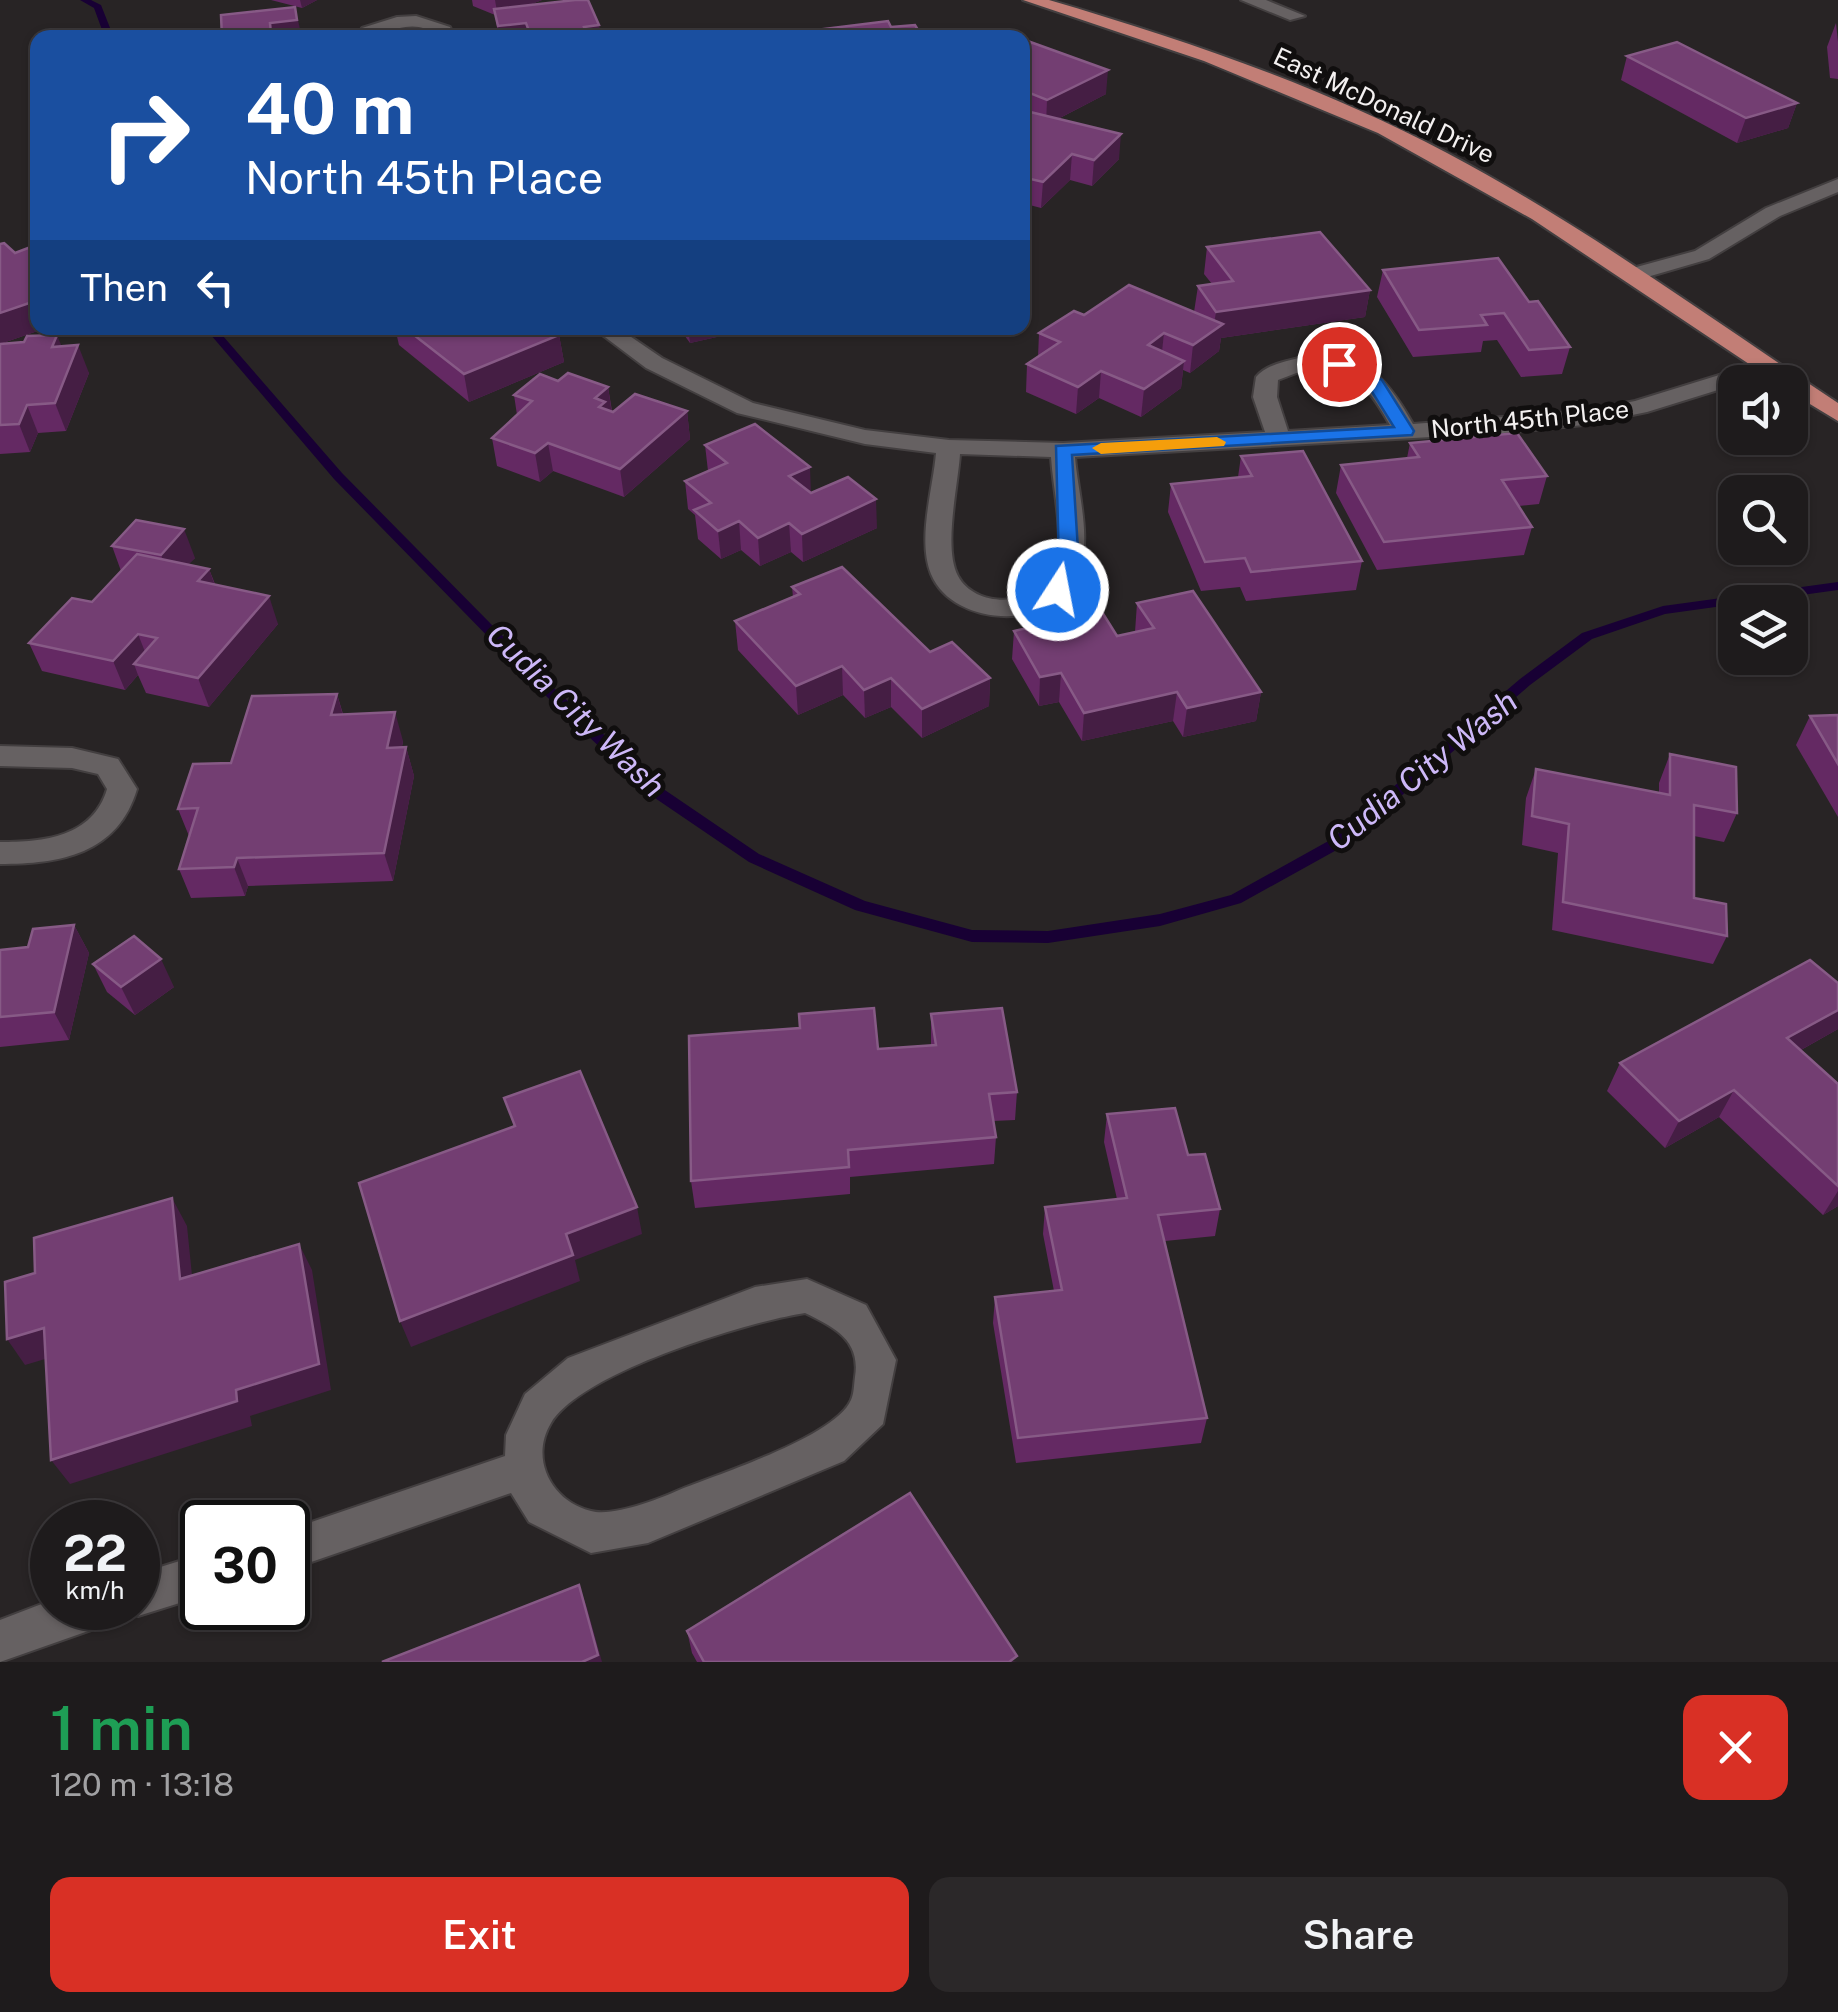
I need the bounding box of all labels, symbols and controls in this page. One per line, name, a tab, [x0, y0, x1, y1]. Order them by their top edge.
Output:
street label: East McDonald Drive	[1269, 41, 1499, 169]
text: 40 m	[245, 67, 415, 150]
icon: right	[80, 70, 210, 200]
text: North 45th Place	[245, 151, 603, 204]
icon: left	[188, 260, 243, 315]
text: Then	[80, 265, 168, 310]
pin	[1297, 322, 1382, 407]
icon: arrive	[1312, 337, 1367, 392]
map controls	[1718, 365, 1808, 675]
button: sound	[1718, 365, 1808, 455]
street label: North 45th Place	[1429, 394, 1631, 444]
button: search	[1718, 475, 1808, 565]
position arrow	[1006, 538, 1110, 642]
button: layers	[1718, 585, 1808, 675]
water label: Cudia City Wash	[479, 616, 673, 804]
water label: Cudia City Wash	[1320, 682, 1524, 858]
speed limit sign: 30	[180, 1500, 310, 1630]
text: 22	[63, 1523, 127, 1582]
text: km/h	[66, 1575, 124, 1605]
text: 1 min	[50, 1693, 193, 1764]
button: close	[1683, 1695, 1788, 1800]
text: 120 m · 13:18	[50, 1766, 234, 1803]
button: Exit	[50, 1877, 909, 1992]
button: Share	[929, 1877, 1788, 1992]

